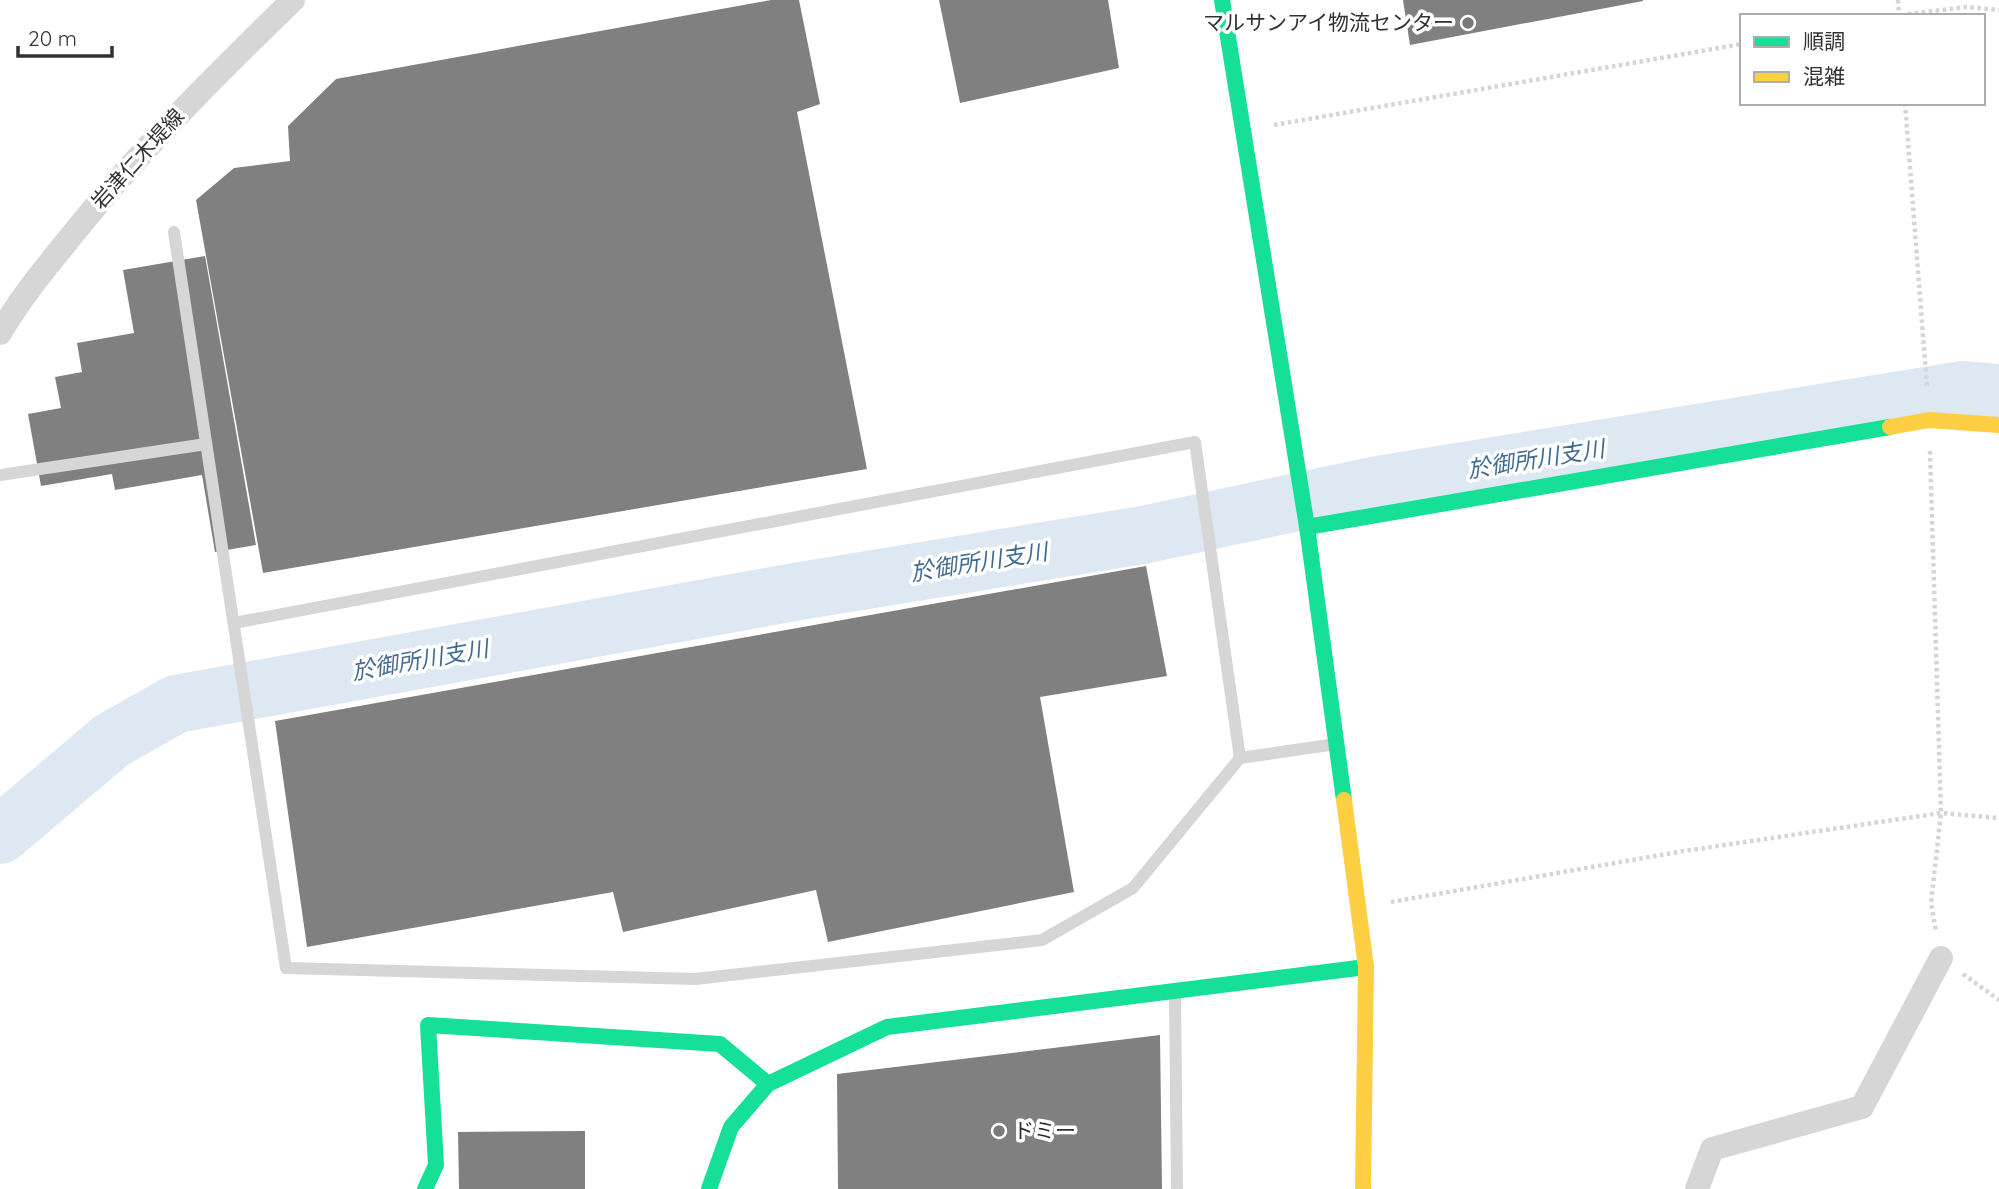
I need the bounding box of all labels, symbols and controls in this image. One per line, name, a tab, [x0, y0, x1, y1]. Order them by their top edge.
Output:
place label: マルサンアイ物流センター	[1203, 9, 1454, 35]
scale bar	[18, 14, 112, 58]
legend	[1740, 14, 1985, 105]
marker: マルサンアイ物流センター	[1460, 15, 1476, 31]
text: 20 m	[28, 25, 77, 51]
text: 順調	[1803, 28, 1845, 54]
text: 混雑	[1803, 63, 1845, 89]
street label: 岩津仁木堤線	[85, 103, 189, 214]
water label: 於御所川支川	[1466, 433, 1609, 484]
water label: 於御所川支川	[909, 536, 1052, 587]
water label: 於御所川支川	[349, 633, 493, 686]
place label: ドミー	[1013, 1117, 1076, 1143]
marker: ドミー	[991, 1123, 1007, 1139]

